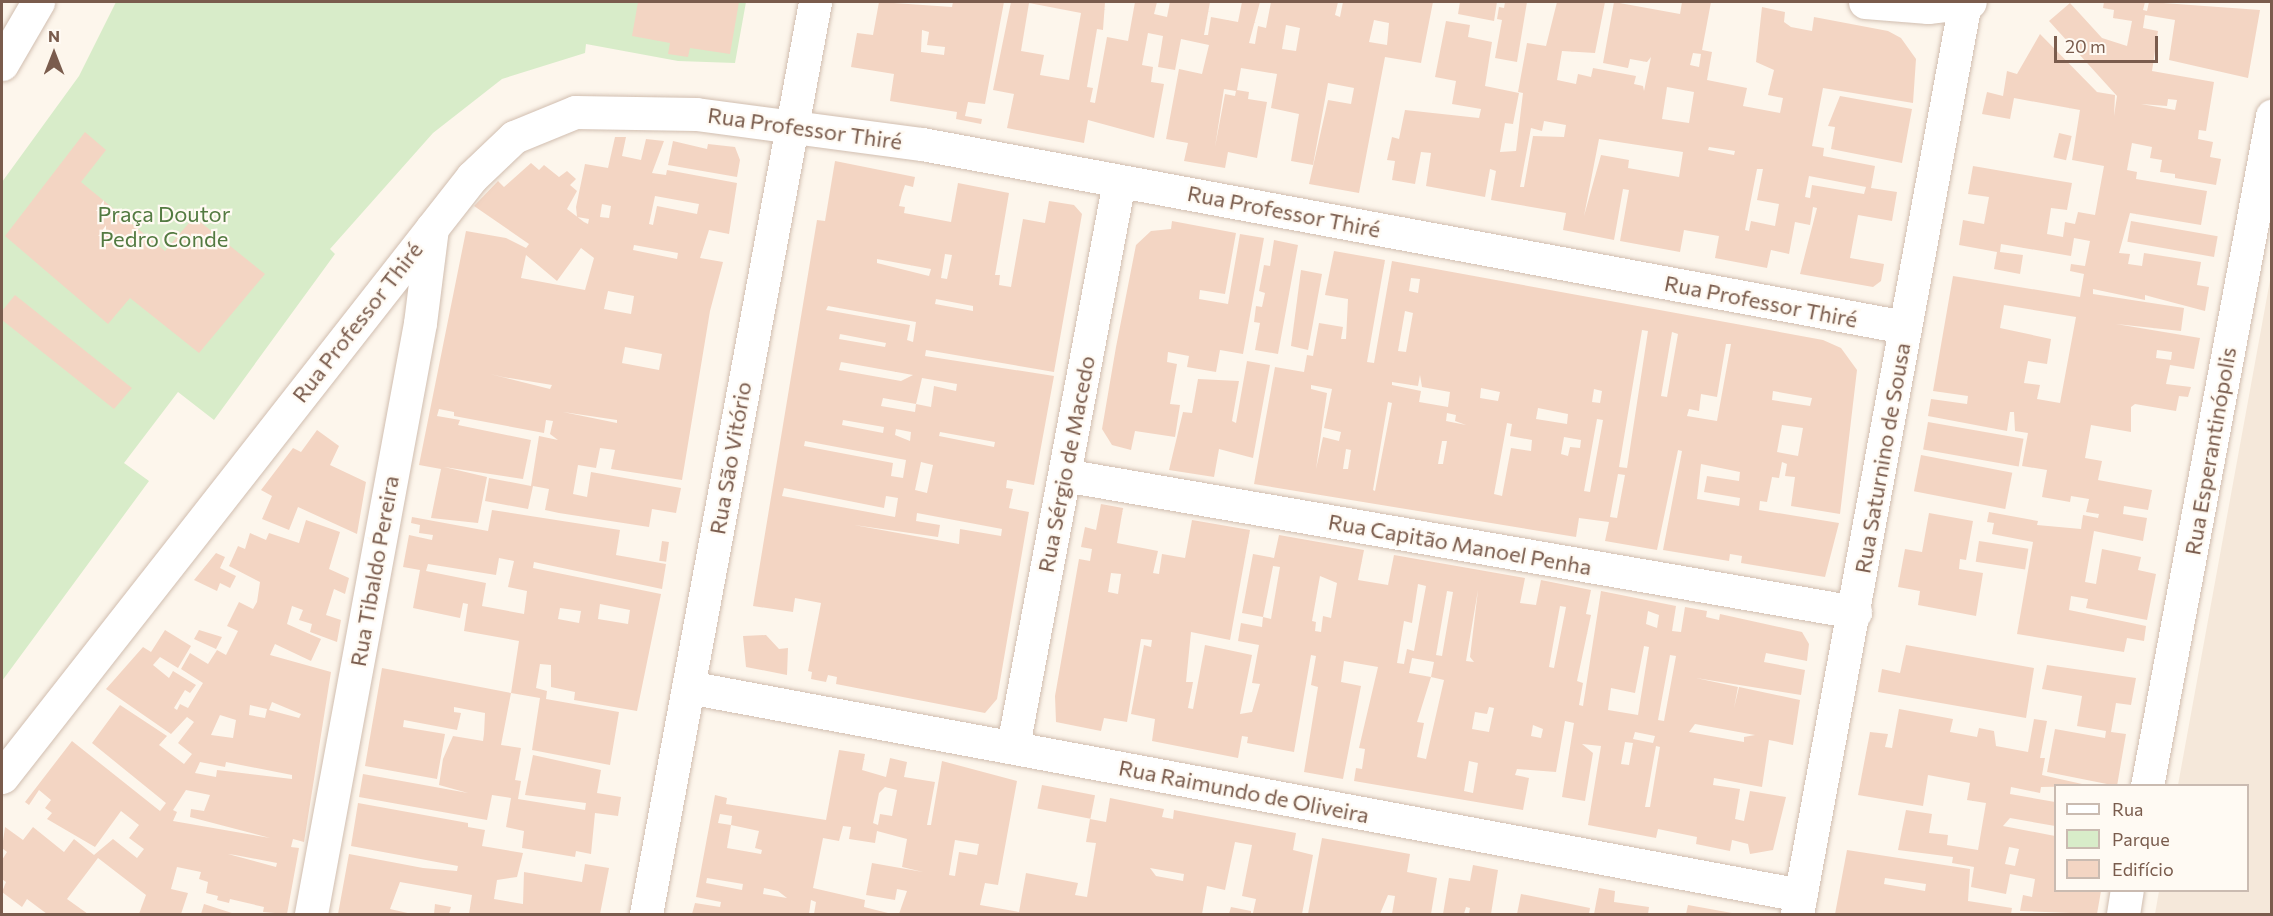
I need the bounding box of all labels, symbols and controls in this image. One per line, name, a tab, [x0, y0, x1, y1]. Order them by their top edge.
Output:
north arrow	[24, 24, 84, 84]
scale bar	[2057, 24, 2160, 62]
text: N	[48, 26, 60, 45]
text: 20 m	[2065, 35, 2106, 57]
street label: Rua Professor Thiré	[706, 101, 904, 155]
street label: Rua Professor Thiré	[1185, 179, 1383, 243]
park label: Praça Doutor Pedro Conde	[98, 200, 230, 252]
street label: Rua Professor Thiré	[286, 237, 428, 407]
street label: Rua Professor Thiré	[1662, 269, 1860, 333]
street label: Rua Saturnino de Sousa	[1849, 341, 1915, 575]
street label: Rua Esperantinópolis	[2179, 345, 2241, 557]
street label: Rua Sérgio de Macedo	[1032, 353, 1100, 575]
street label: Rua São Vitório	[704, 380, 756, 536]
street label: Rua Tibaldo Pereira	[344, 474, 404, 668]
street label: Rua Capitão Manoel Penha	[1326, 508, 1594, 580]
street label: Rua Raimundo de Oliveira	[1117, 754, 1371, 828]
legend	[2054, 784, 2249, 892]
text: Rua	[2112, 798, 2143, 820]
text: Parque	[2112, 828, 2170, 850]
text: Edifício	[2112, 858, 2174, 880]

